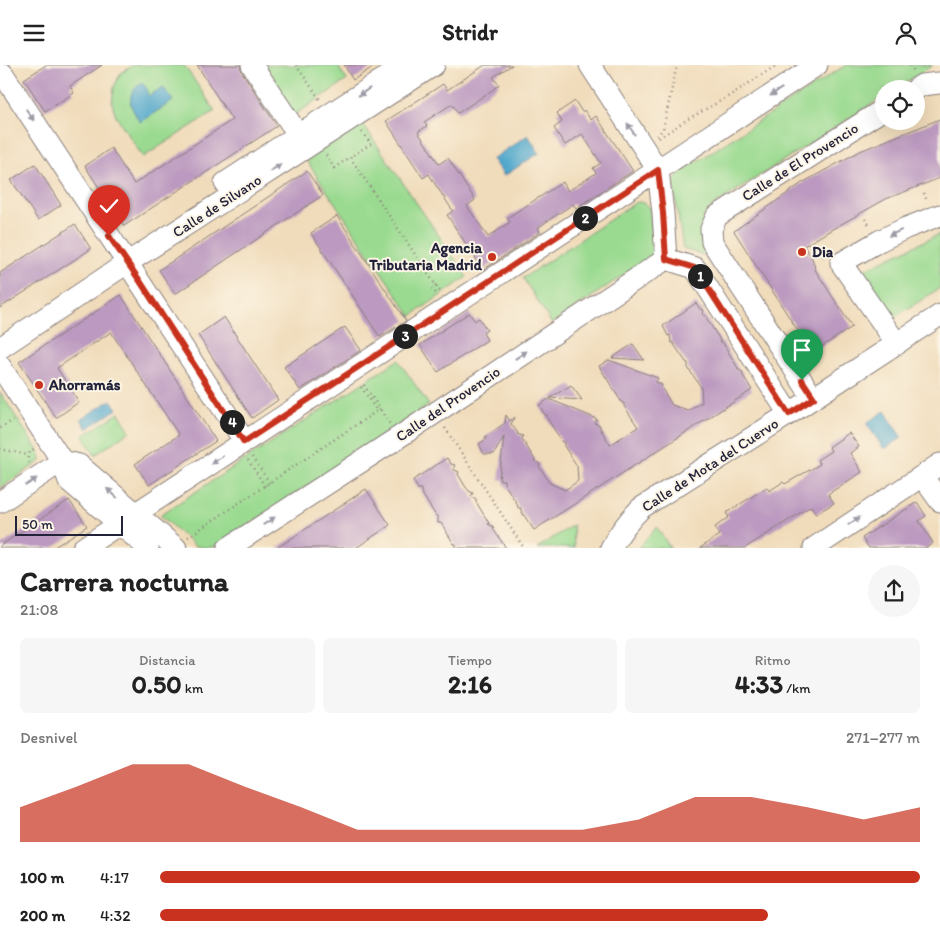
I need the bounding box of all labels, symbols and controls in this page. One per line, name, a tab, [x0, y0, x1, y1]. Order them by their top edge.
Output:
icon: menu	[20, 19, 48, 47]
text: Stridr	[442, 19, 498, 46]
icon: person	[892, 19, 920, 47]
map controls	[875, 80, 925, 130]
button: locate	[875, 80, 925, 130]
one-way arrow	[357, 87, 371, 97]
one-way arrow	[769, 87, 783, 97]
one-way arrow	[26, 108, 35, 122]
street label: Calle de El Provencio	[738, 119, 862, 205]
one-way arrow	[626, 122, 636, 136]
one-way arrow	[269, 164, 282, 173]
street label: Calle de Silvano	[169, 171, 265, 241]
pin	[88, 185, 130, 236]
icon: check	[95, 192, 123, 220]
pin: 2	[572, 205, 598, 231]
text: 2	[582, 210, 589, 227]
one-way arrow	[888, 230, 902, 238]
place label: Agencia Tributaria Madrid	[368, 239, 483, 274]
place label: Dia	[812, 243, 834, 261]
marker: Dia	[796, 246, 808, 258]
marker: Agencia Tributaria Madrid	[486, 251, 498, 263]
pin: 1	[688, 263, 712, 289]
text: 1	[697, 268, 704, 285]
pin: 3	[392, 323, 418, 349]
text: 3	[402, 328, 409, 345]
pin	[781, 329, 823, 380]
icon: arrive	[788, 336, 816, 364]
one-way arrow	[515, 350, 528, 360]
street label: Calle del Provencio	[392, 362, 504, 446]
place label: Ahorramás	[48, 376, 121, 394]
marker: Ahorramás	[33, 379, 45, 391]
pin: 4	[220, 409, 244, 435]
text: 4	[228, 414, 237, 431]
street label: Calle de Mota del Cuervo	[638, 414, 782, 516]
one-way arrow	[210, 456, 223, 465]
one-way arrow	[24, 477, 38, 487]
one-way arrow	[106, 488, 119, 499]
scale bar	[15, 513, 122, 536]
text: 50 m	[22, 516, 53, 533]
one-way arrow	[847, 516, 861, 526]
one-way arrow	[262, 517, 276, 526]
text: Carrera nocturna	[20, 564, 229, 598]
button: share	[868, 565, 920, 617]
text: 21:08	[20, 600, 58, 619]
text: Distancia	[139, 652, 196, 669]
text: Tiempo	[448, 652, 492, 669]
text: Ritmo	[755, 652, 791, 669]
text: 0.50	[131, 669, 182, 699]
text: 2:16	[448, 669, 492, 699]
text: 4:33	[735, 669, 783, 699]
text: km	[182, 680, 203, 697]
text: /km	[783, 680, 811, 697]
text: Desnivel	[20, 728, 78, 747]
text: 271–277 m	[846, 728, 920, 747]
text: 100 m	[20, 868, 64, 887]
text: 4:17	[100, 868, 129, 887]
text: 200 m	[20, 906, 65, 925]
text: 4:32	[100, 906, 131, 925]

